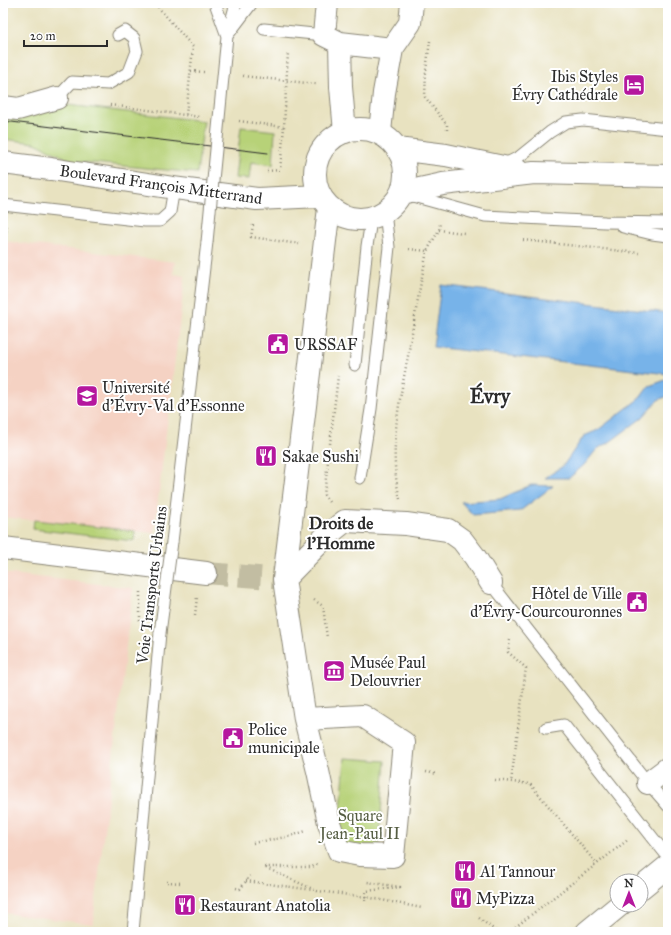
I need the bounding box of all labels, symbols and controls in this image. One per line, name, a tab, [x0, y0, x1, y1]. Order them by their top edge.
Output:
scale bar	[24, 22, 107, 48]
text: 20 m	[30, 29, 56, 43]
place label: Ibis Styles Évry Cathédrale	[512, 67, 618, 104]
hotel icon: Ibis Styles Évry Cathédrale	[621, 72, 647, 98]
street label: Boulevard François Mitterrand	[58, 161, 263, 208]
public building icon: URSSAF	[265, 331, 291, 357]
place label: URSSAF	[294, 335, 358, 354]
place label: Université d'Évry-Val d'Essonne	[102, 378, 245, 415]
district label: Évry	[470, 382, 512, 409]
school or university icon: Université d'Évry-Val d'Essonne	[74, 383, 100, 409]
restaurant icon: Sakae Sushi	[253, 443, 279, 469]
place label: Sakae Sushi	[282, 447, 360, 466]
street label: Voie Transports Urbains	[132, 505, 171, 666]
district label: Droits de l'Homme	[306, 513, 375, 554]
place label: Hôtel de Ville d’Évry-Courcouronnes	[470, 584, 622, 621]
public building icon: Hôtel de Ville d’Évry-Courcouronnes	[624, 589, 650, 615]
place label: Musée Paul Delouvrier	[350, 653, 427, 690]
museum icon: Musée Paul Delouvrier	[321, 658, 347, 684]
place label: Police municipale	[248, 720, 320, 757]
public building icon: Police municipale	[220, 725, 246, 751]
park label: Square Jean-Paul II	[318, 806, 400, 844]
restaurant icon: Al Tannour	[452, 858, 478, 884]
place label: Al Tannour	[479, 862, 555, 881]
north arrow	[609, 873, 649, 913]
text: N	[624, 877, 634, 890]
restaurant icon: MyPizza	[448, 885, 474, 911]
place label: MyPizza	[476, 889, 535, 908]
restaurant icon: Restaurant Anatolia	[172, 892, 198, 918]
place label: Restaurant Anatolia	[200, 896, 331, 915]

